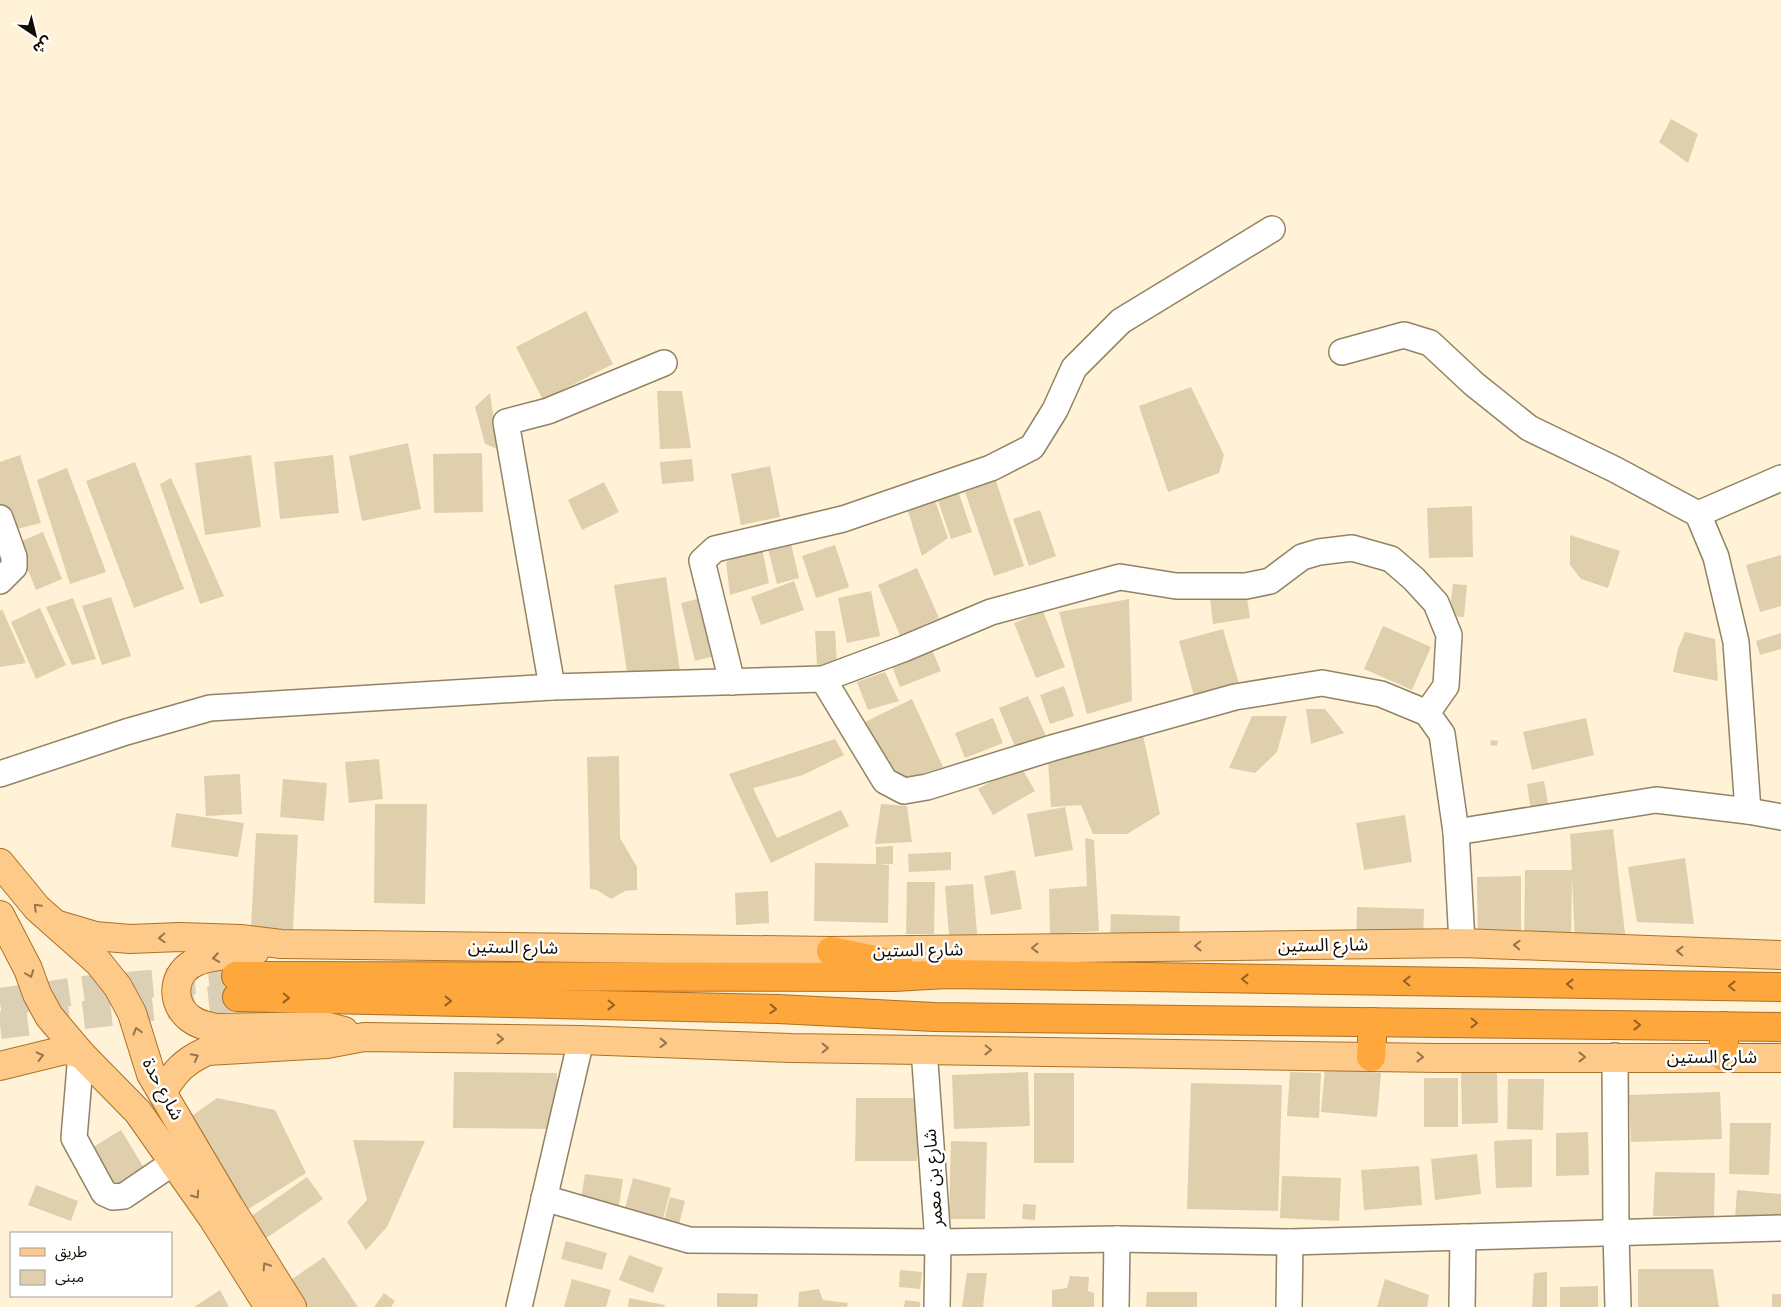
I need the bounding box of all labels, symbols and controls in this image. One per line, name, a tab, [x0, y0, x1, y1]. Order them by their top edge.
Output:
north arrow	[10, 10, 60, 60]
text: ش	[29, 33, 55, 58]
one-way arrow	[34, 904, 43, 913]
one-way arrow	[158, 932, 166, 943]
street label: شارع الستين	[1278, 933, 1368, 960]
street label: شارع الستين	[468, 935, 558, 962]
street label: شارع الستين	[873, 938, 963, 965]
one-way arrow	[1513, 940, 1521, 950]
one-way arrow	[1193, 941, 1201, 951]
one-way arrow	[1031, 943, 1038, 953]
one-way arrow	[1676, 946, 1684, 957]
one-way arrow	[212, 952, 220, 963]
one-way arrow	[24, 970, 34, 978]
one-way arrow	[1241, 974, 1248, 984]
one-way arrow	[1403, 976, 1411, 987]
one-way arrow	[1566, 979, 1574, 989]
one-way arrow	[1728, 981, 1736, 992]
one-way arrow	[282, 992, 290, 1003]
one-way arrow	[445, 996, 453, 1007]
one-way arrow	[608, 1000, 615, 1010]
one-way arrow	[770, 1004, 778, 1014]
one-way arrow	[1471, 1018, 1479, 1028]
one-way arrow	[1634, 1020, 1641, 1030]
one-way arrow	[133, 1028, 143, 1036]
one-way arrow	[497, 1033, 505, 1044]
one-way arrow	[660, 1038, 667, 1048]
one-way arrow	[822, 1043, 829, 1053]
one-way arrow	[984, 1045, 992, 1055]
street label: شارع الستين	[1667, 1046, 1757, 1071]
one-way arrow	[36, 1051, 45, 1062]
one-way arrow	[1416, 1052, 1424, 1062]
one-way arrow	[1579, 1052, 1587, 1062]
one-way arrow	[189, 1053, 198, 1063]
street label: شارع حدة	[135, 1054, 188, 1125]
street label: شارع بن معمر	[919, 1128, 950, 1229]
one-way arrow	[190, 1189, 199, 1198]
legend	[10, 1232, 172, 1297]
text: طريق	[55, 1243, 87, 1262]
one-way arrow	[263, 1262, 273, 1271]
text: مبنى	[55, 1268, 84, 1286]

